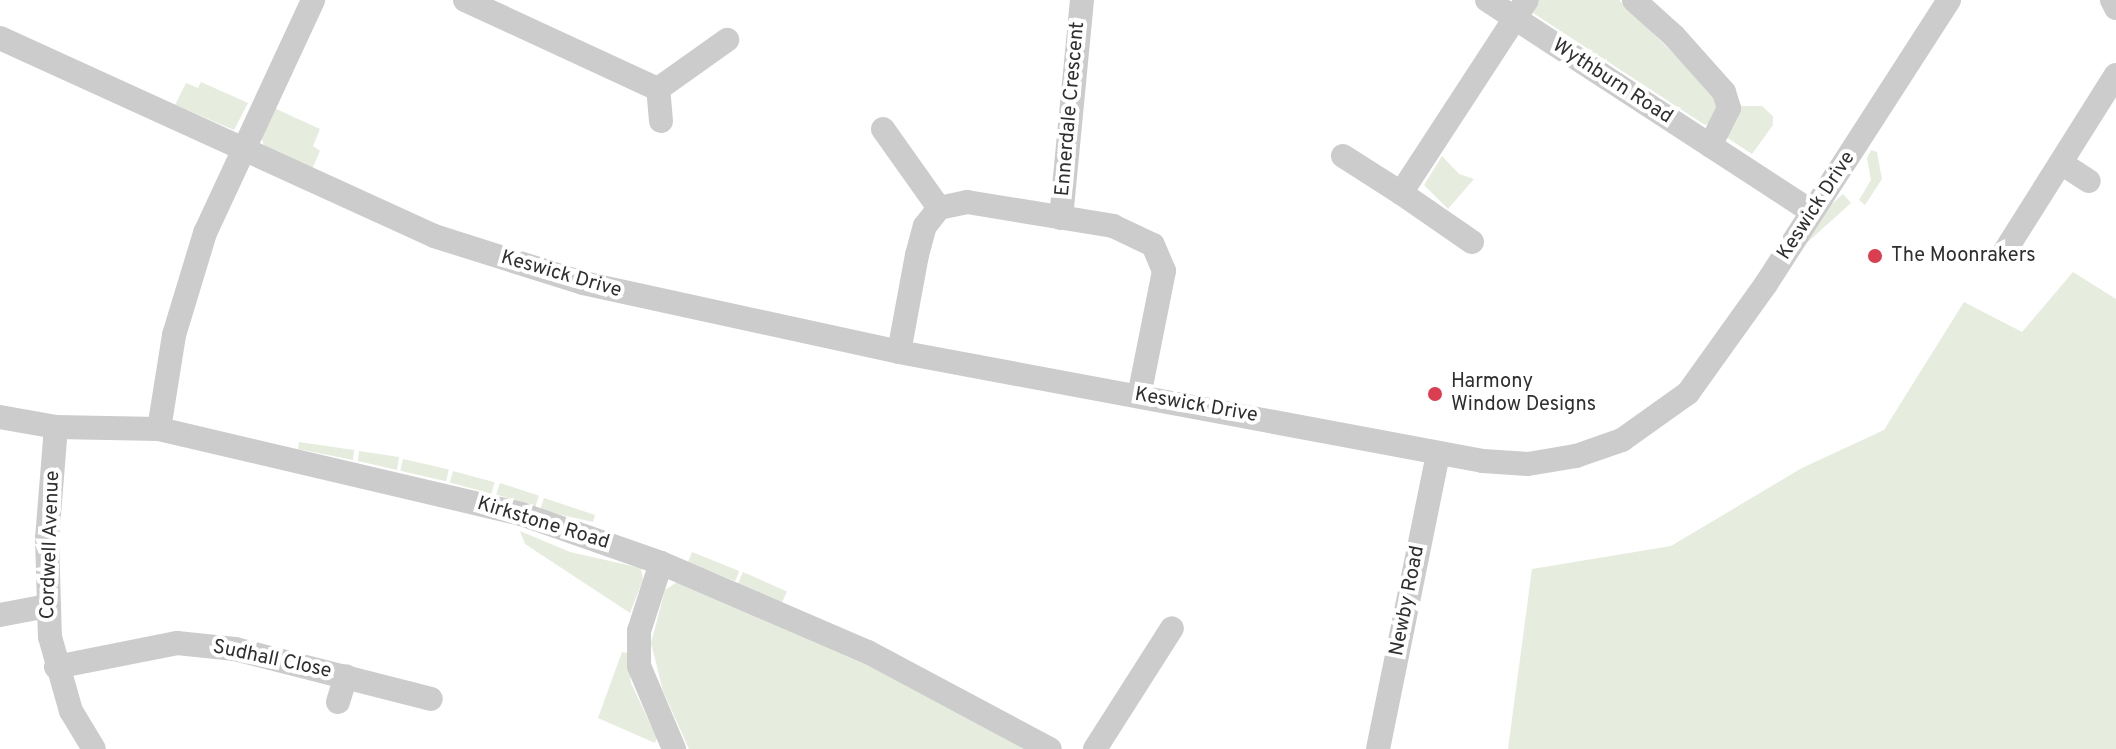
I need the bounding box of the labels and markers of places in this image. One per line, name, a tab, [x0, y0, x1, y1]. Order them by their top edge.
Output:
place label: The Moonrakers	[1891, 244, 2036, 268]
marker: The Moonrakers	[1866, 247, 1884, 265]
place label: Harmony Window Designs	[1451, 370, 1596, 417]
marker: Harmony Window Designs	[1426, 385, 1444, 403]

